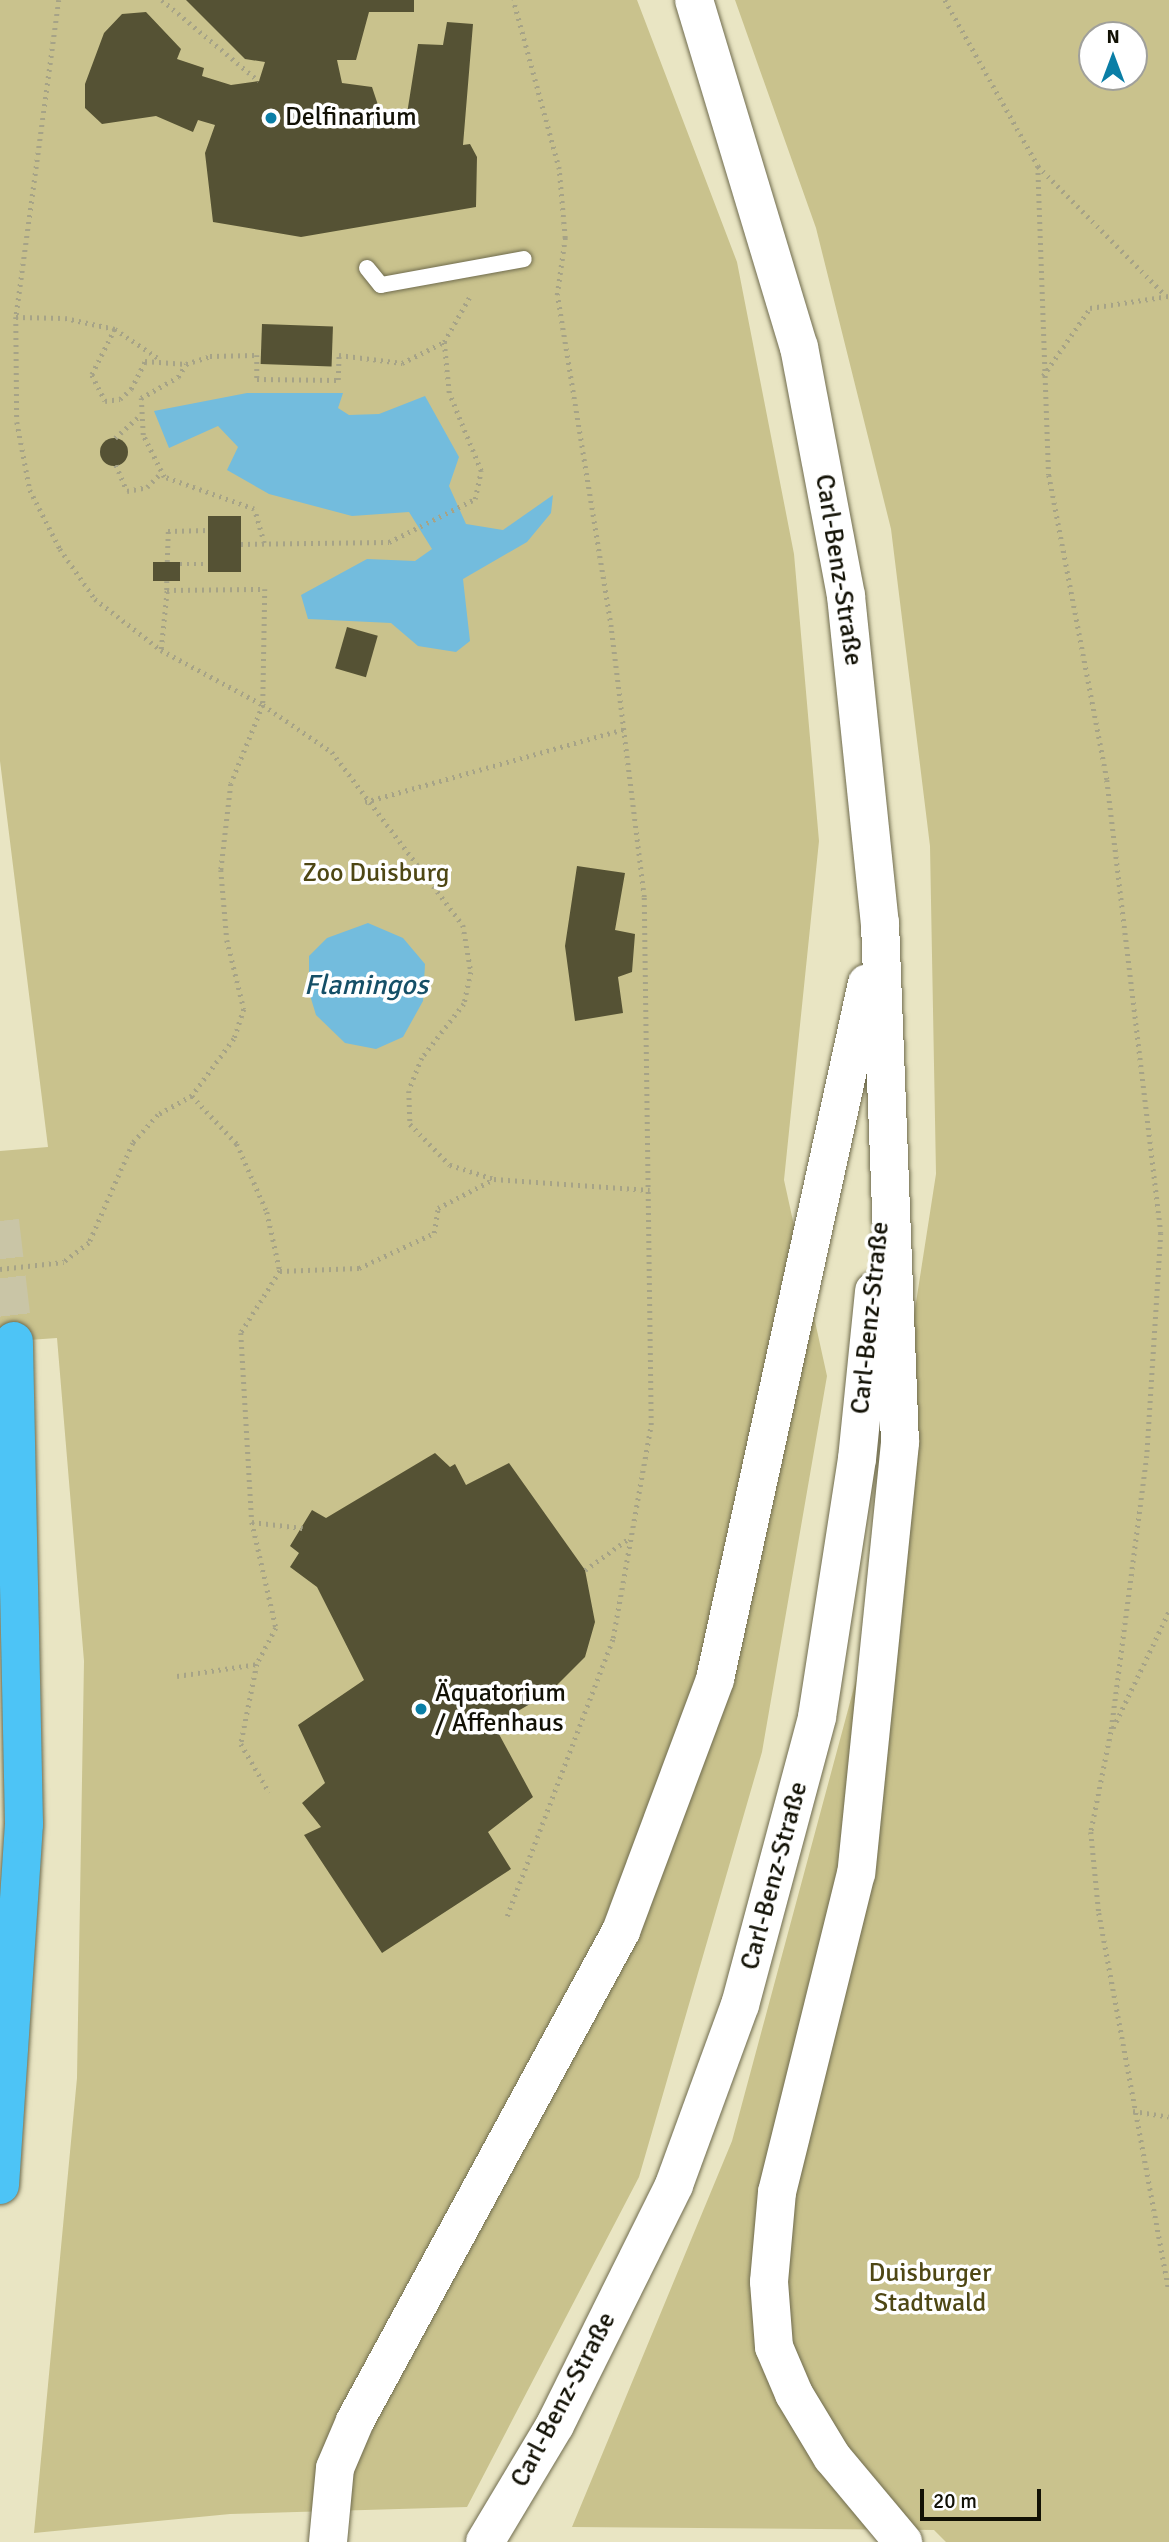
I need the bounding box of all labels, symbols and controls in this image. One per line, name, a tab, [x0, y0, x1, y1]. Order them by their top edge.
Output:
north arrow	[1078, 21, 1148, 91]
text: N	[1106, 25, 1120, 49]
place label: Delfinarium	[285, 102, 417, 134]
marker: Delfinarium	[263, 110, 279, 126]
street label: Carl-Benz-Straße	[807, 472, 869, 668]
park label: Zoo Duisburg	[302, 858, 450, 890]
water label: Flamingos	[304, 968, 428, 1002]
street label: Carl-Benz-Straße	[845, 1220, 897, 1416]
place label: Äquatorium / Affenhaus	[435, 1678, 566, 1740]
marker: Äquatorium / Affenhaus	[413, 1701, 429, 1717]
street label: Carl-Benz-Straße	[735, 1779, 815, 1973]
park label: Duisburger Stadtwald	[869, 2258, 991, 2320]
street label: Carl-Benz-Straße	[505, 2307, 623, 2493]
scale bar	[924, 2476, 1045, 2520]
text: 20 m	[933, 2488, 977, 2514]

